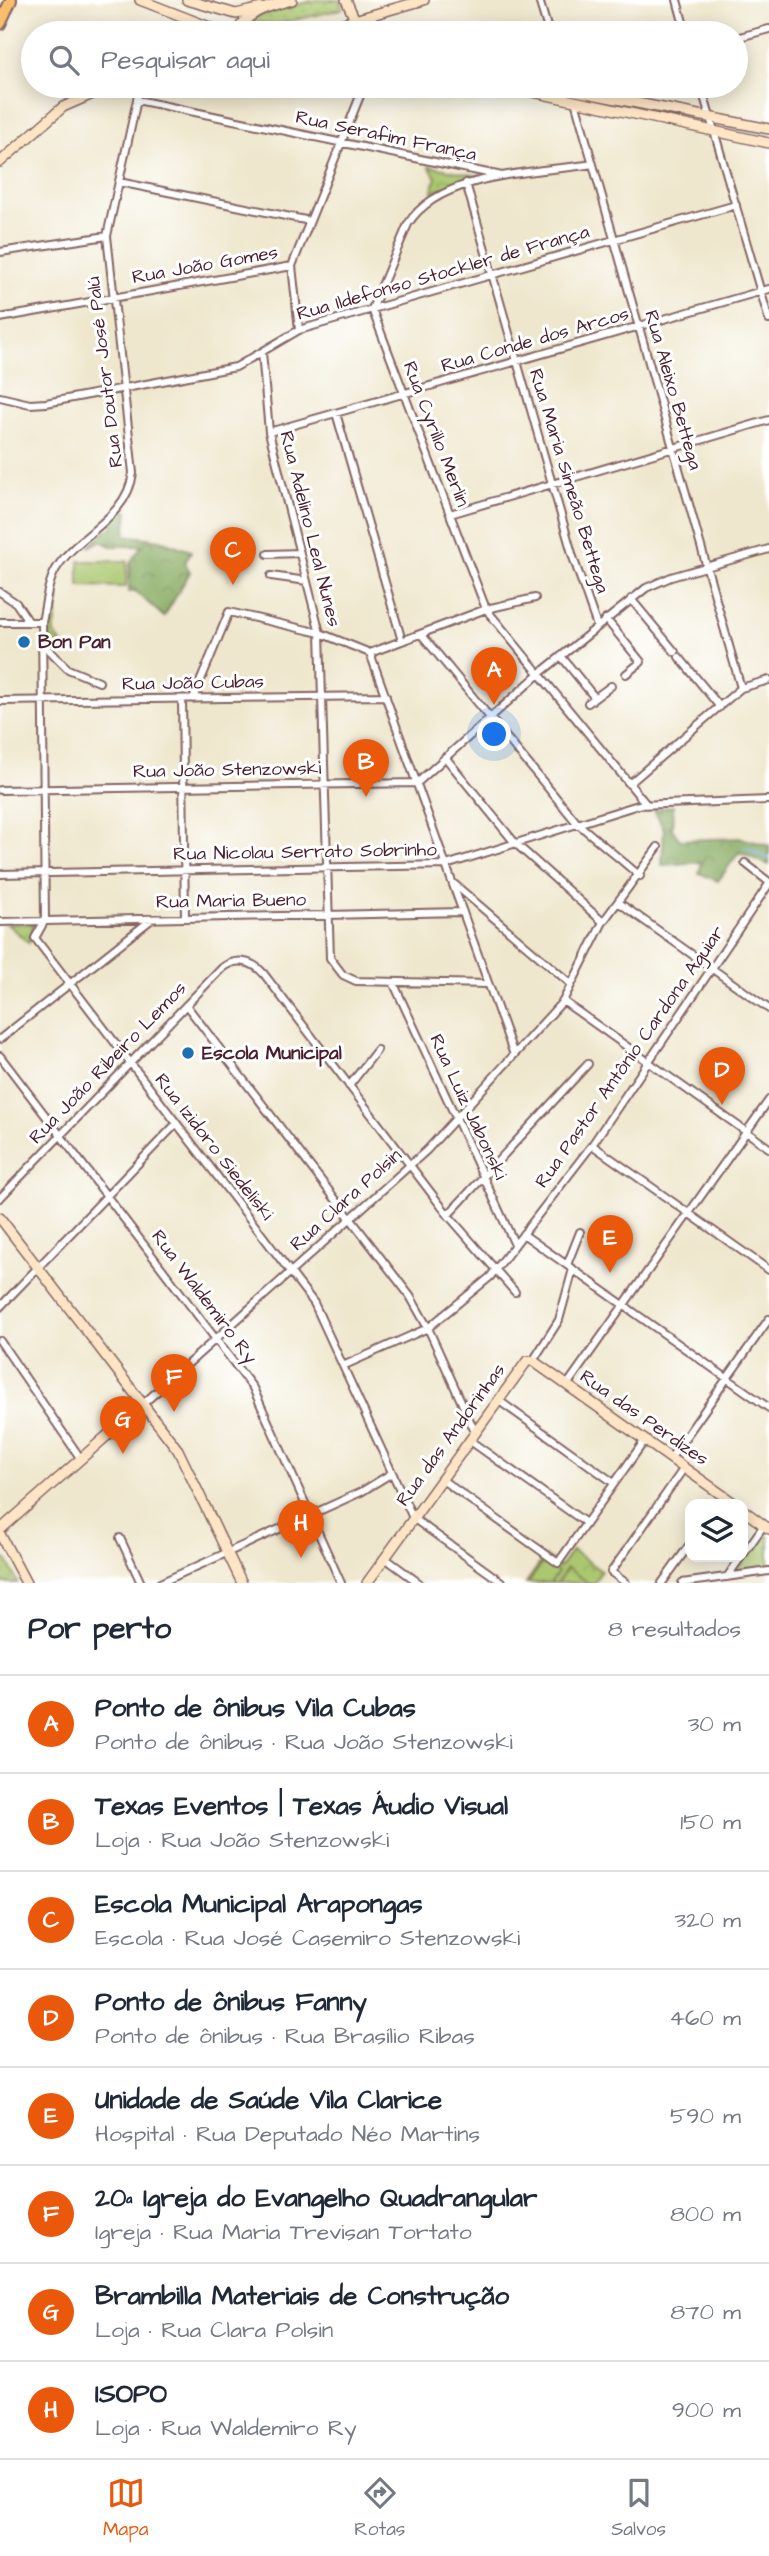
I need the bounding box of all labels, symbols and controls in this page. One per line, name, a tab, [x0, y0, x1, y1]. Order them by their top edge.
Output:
search box	[21, 21, 748, 98]
icon: search	[45, 41, 83, 79]
text: Pesquisar aqui	[101, 42, 270, 78]
street label: Rua Serafim França	[293, 104, 479, 168]
street label: Rua Ildefonso Stockler de França	[293, 218, 593, 328]
street label: Rua João Gomes	[130, 239, 280, 291]
street label: Rua Doutor José Palú	[80, 275, 130, 469]
street label: Rua Conde dos Arcos	[438, 300, 632, 380]
street label: Rua Aleixo Bettega	[636, 307, 709, 474]
street label: Rua Cyrillo Merlin	[395, 357, 476, 511]
street label: Rua Maria Simeão Bettega	[521, 365, 616, 597]
street label: Rua Adelino Leal Nunes	[273, 428, 347, 630]
pin: C	[210, 527, 256, 585]
place label: Bon Pan	[38, 629, 111, 656]
marker: Bon Pan	[16, 634, 32, 650]
pin: A	[471, 647, 517, 705]
street label: Rua João Cubas	[122, 668, 264, 698]
your location	[477, 717, 511, 751]
pin: B	[343, 739, 389, 797]
street label: Rua João Stenzowski	[133, 755, 322, 785]
street label: Rua Nicolau Serrato Sobrinho	[173, 836, 437, 868]
street label: Rua Maria Bueno	[156, 886, 307, 916]
street label: Rua Pastor Antônio Cardona Aguiar	[529, 920, 732, 1194]
street label: Rua João Ribeiro Lemos	[23, 976, 193, 1150]
street label: Rua Luiz Jabonski	[422, 1030, 514, 1184]
place label: Escola Municipal	[202, 1040, 342, 1067]
marker: Escola Municipal	[180, 1045, 196, 1061]
pin: D	[699, 1047, 745, 1105]
street label: Rua Izidoro Siedeliski	[148, 1068, 280, 1226]
street label: Rua Clara Polsin	[284, 1142, 408, 1258]
pin: E	[587, 1215, 633, 1273]
street label: Rua Waldemiro Ry	[144, 1224, 264, 1371]
pin: F	[151, 1354, 197, 1412]
street label: Rua das Andorinhas	[390, 1358, 512, 1512]
street label: Rua das Perdizes	[574, 1363, 714, 1473]
pin: G	[100, 1396, 146, 1454]
map controls	[685, 1499, 748, 1562]
button: layers	[685, 1499, 748, 1562]
pin: H	[278, 1500, 324, 1558]
text: Por perto	[28, 1608, 171, 1650]
text: 8 resultados	[608, 1613, 741, 1645]
text: Ponto de ônibus Vila Cubas	[95, 1690, 416, 1726]
text: A	[44, 1708, 58, 1740]
text: 30 m	[688, 1708, 741, 1740]
text: Ponto de ônibus · Rua João Stenzowski	[95, 1726, 513, 1758]
text: Texas Eventos | Texas Áudio Visual	[95, 1788, 508, 1824]
text: B	[43, 1806, 59, 1838]
text: 150 m	[680, 1806, 741, 1838]
text: Loja · Rua João Stenzowski	[95, 1824, 389, 1856]
text: Escola Municipal Arapongas	[95, 1886, 423, 1922]
text: C	[43, 1904, 59, 1936]
text: 320 m	[675, 1904, 741, 1936]
text: Escola · Rua José Casemiro Stenzowski	[95, 1922, 520, 1954]
text: Ponto de ônibus Fanny	[95, 1984, 367, 2020]
text: D	[44, 2002, 58, 2034]
text: 460 m	[669, 2002, 741, 2034]
text: Ponto de ônibus · Rua Brasílio Ribas	[95, 2020, 475, 2052]
text: Unidade de Saúde Vila Clarice	[95, 2082, 442, 2118]
text: E	[44, 2100, 58, 2132]
text: 590 m	[670, 2100, 741, 2132]
text: Hospital · Rua Deputado Néo Martins	[95, 2118, 480, 2150]
text: 20ª Igreja do Evangelho Quadrangular	[95, 2180, 537, 2216]
text: F	[43, 2198, 59, 2230]
text: 800 m	[670, 2198, 741, 2230]
text: Igreja · Rua Maria Trevisan Tortato	[95, 2216, 472, 2248]
text: Brambilla Materiais de Construção	[95, 2278, 509, 2314]
text: G	[43, 2296, 59, 2328]
text: 870 m	[670, 2296, 741, 2328]
text: Loja · Rua Clara Polsin	[95, 2314, 333, 2346]
text: ISOPO	[95, 2376, 167, 2412]
text: H	[44, 2394, 58, 2426]
text: 900 m	[672, 2394, 741, 2426]
text: Loja · Rua Waldemiro Ry	[95, 2412, 357, 2444]
tab: Mapa	[103, 2474, 149, 2543]
tab: Rotas	[354, 2474, 405, 2543]
tab: Salvos	[611, 2474, 666, 2543]

